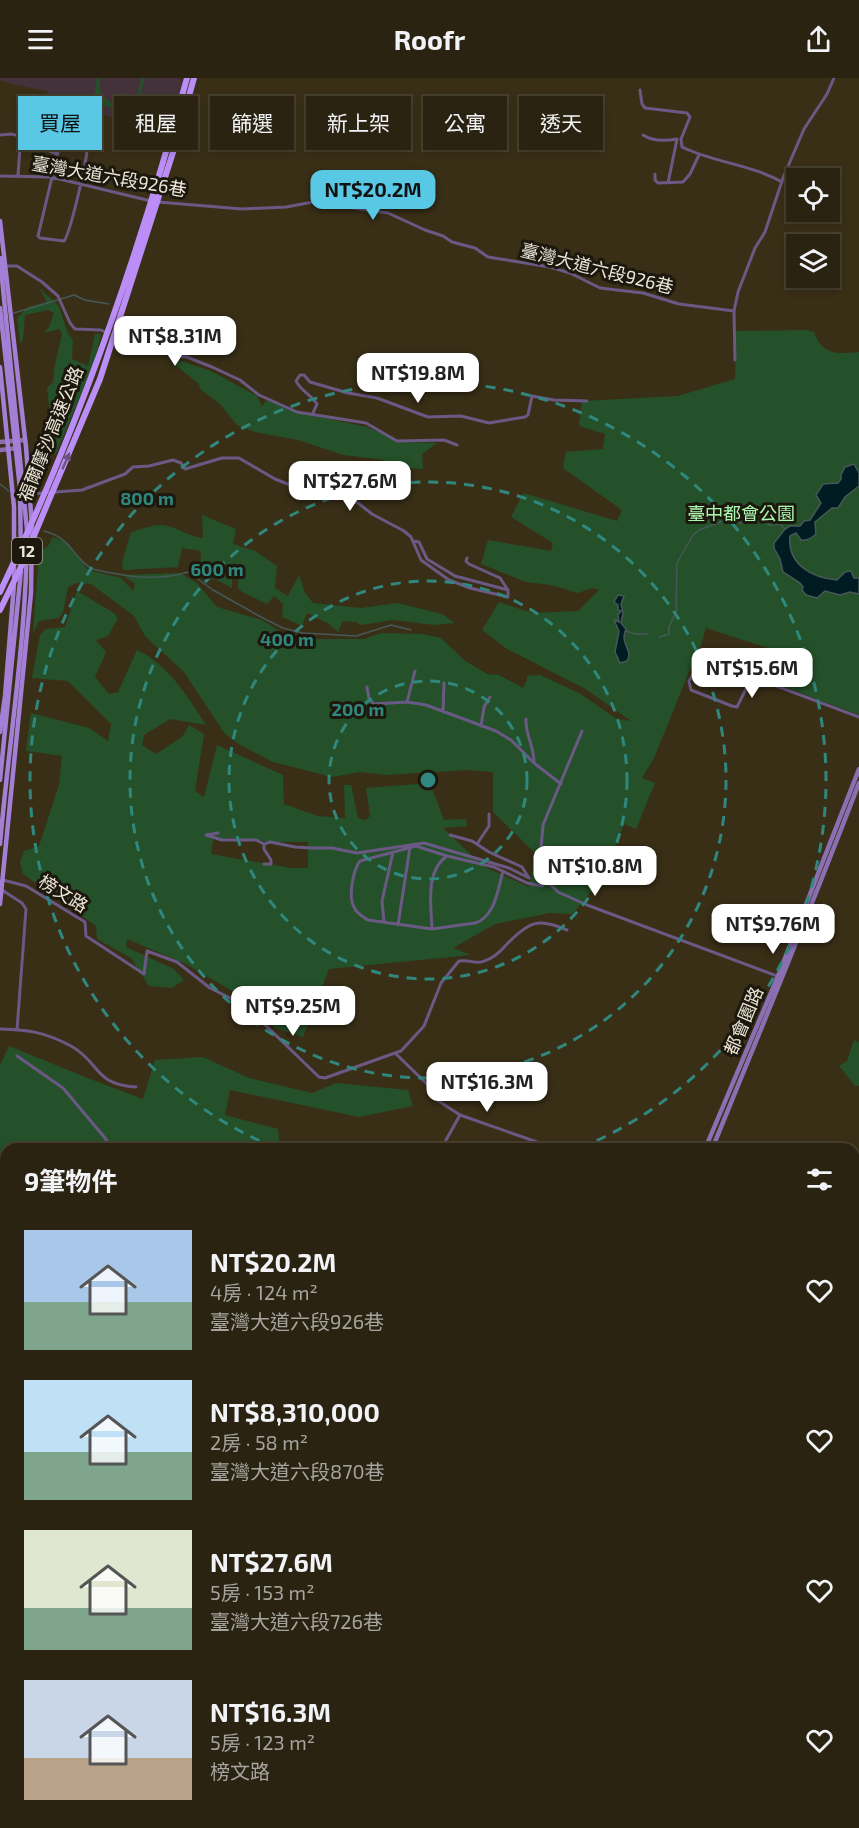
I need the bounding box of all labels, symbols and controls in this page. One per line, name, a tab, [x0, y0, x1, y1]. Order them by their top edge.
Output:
icon: menu	[24, 23, 57, 56]
text: Roofr	[394, 23, 465, 55]
icon: share	[802, 23, 835, 56]
chip: 買屋	[18, 96, 102, 150]
chip: 租屋	[114, 96, 198, 150]
chip: 篩選	[210, 96, 294, 150]
chip: 新上架	[306, 96, 411, 150]
chip: 公寓	[423, 96, 507, 150]
chip: 透天	[519, 96, 603, 150]
street label: 臺灣大道六段926巷	[30, 152, 188, 200]
map controls	[786, 168, 840, 288]
button: locate	[786, 168, 840, 222]
pin: NT$20.2M	[311, 170, 435, 221]
text: NT$20.2M	[324, 177, 422, 201]
button: layers	[786, 234, 840, 288]
street label: 臺灣大道六段926巷	[519, 238, 676, 298]
pin: NT$8.31M	[113, 316, 237, 367]
text: NT$8.31M	[128, 323, 222, 347]
pin: NT$19.8M	[356, 353, 480, 404]
text: NT$19.8M	[371, 360, 465, 384]
street label: 福爾摩沙高速公路	[13, 363, 87, 505]
one-way arrow	[61, 452, 70, 469]
pin: NT$27.6M	[288, 461, 412, 512]
text: NT$27.6M	[303, 468, 397, 492]
text: 800 m	[120, 487, 174, 509]
park label: 臺中都會公園	[687, 502, 795, 524]
road number: 12	[12, 538, 42, 564]
text: 600 m	[190, 558, 244, 580]
text: 400 m	[260, 628, 314, 650]
pin: NT$15.6M	[690, 648, 814, 699]
text: NT$15.6M	[706, 655, 798, 679]
text: 200 m	[332, 698, 384, 720]
centre of rings	[418, 770, 438, 790]
pin: NT$10.8M	[533, 846, 657, 897]
text: NT$10.8M	[548, 853, 642, 877]
street label: 榜文路	[35, 870, 92, 917]
pin: NT$9.76M	[711, 904, 835, 955]
text: NT$9.76M	[726, 911, 820, 935]
street label: 都會園路	[719, 983, 767, 1058]
pin: NT$9.25M	[231, 986, 355, 1037]
text: NT$9.25M	[245, 993, 341, 1017]
pin: NT$16.3M	[425, 1062, 549, 1113]
text: NT$16.3M	[440, 1069, 534, 1093]
icon: filters	[803, 1163, 836, 1196]
text: 9筆物件	[24, 1165, 117, 1196]
text: NT$20.2M	[210, 1246, 336, 1277]
icon: home	[72, 1254, 144, 1326]
icon: heart	[803, 1274, 836, 1307]
text: 4房 · 124 m²	[210, 1280, 318, 1304]
text: 臺灣大道六段926巷	[210, 1309, 384, 1333]
text: NT$8,310,000	[210, 1396, 380, 1427]
icon: home	[72, 1404, 144, 1476]
icon: heart	[803, 1424, 836, 1457]
text: 2房 · 58 m²	[210, 1430, 308, 1454]
text: 臺灣大道六段870巷	[210, 1459, 384, 1483]
text: NT$27.6M	[210, 1546, 333, 1577]
icon: home	[72, 1554, 144, 1626]
icon: heart	[803, 1574, 836, 1607]
text: 5房 · 153 m²	[210, 1580, 314, 1604]
text: 臺灣大道六段726巷	[210, 1609, 383, 1633]
text: NT$16.3M	[210, 1696, 331, 1727]
icon: home	[72, 1704, 144, 1776]
icon: heart	[803, 1724, 836, 1757]
text: 5房 · 123 m²	[210, 1730, 315, 1754]
text: 榜文路	[210, 1759, 270, 1783]

